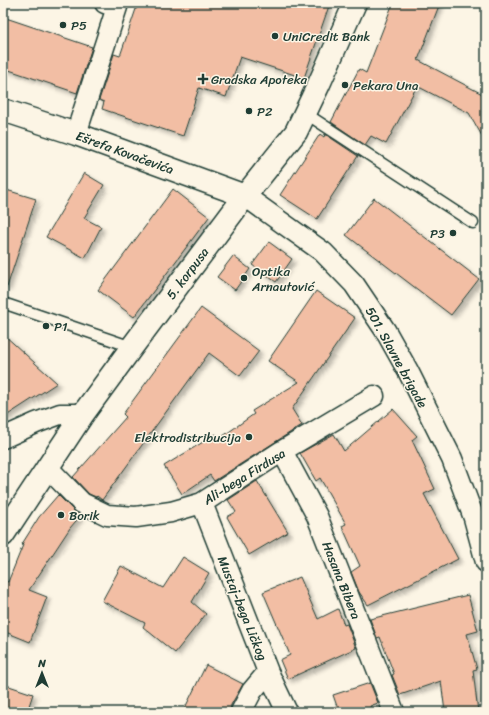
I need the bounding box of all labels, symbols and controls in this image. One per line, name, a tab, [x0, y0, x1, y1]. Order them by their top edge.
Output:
place label: P5	[71, 14, 87, 37]
marker: P5	[58, 20, 68, 30]
place label: UniCredit Bank	[283, 25, 371, 48]
marker: UniCredit Bank	[270, 31, 280, 41]
place label: Gradska Apoteka	[211, 68, 308, 91]
marker: Gradska Apoteka	[198, 74, 208, 84]
place label: Pekara Una	[353, 74, 419, 97]
marker: Pekara Una	[340, 80, 350, 90]
place label: P2	[257, 100, 273, 123]
marker: P2	[244, 106, 254, 116]
street label: Ešrefa Kovačevića	[73, 124, 177, 181]
place label: P3	[430, 222, 445, 245]
marker: P3	[448, 228, 458, 238]
street label: 5. korpusa	[160, 242, 215, 304]
place label: Optika Arnautović	[251, 260, 316, 298]
marker: Optika Arnautović	[239, 273, 249, 283]
street label: 501. Slavne brigade	[359, 302, 434, 413]
place label: P1	[54, 315, 68, 338]
marker: P1	[41, 321, 51, 331]
place label: Elektrodistribucija	[134, 426, 241, 449]
marker: Elektrodistribucija	[244, 432, 254, 442]
street label: Ali-bega Firdusa	[198, 442, 290, 512]
place label: Borik	[69, 504, 100, 527]
marker: Borik	[56, 510, 66, 520]
street label: Hasana Bibera	[315, 538, 368, 623]
street label: Mustaj-bega Ličkog	[211, 552, 274, 665]
north arrow	[22, 653, 62, 693]
text: N	[37, 654, 46, 673]

